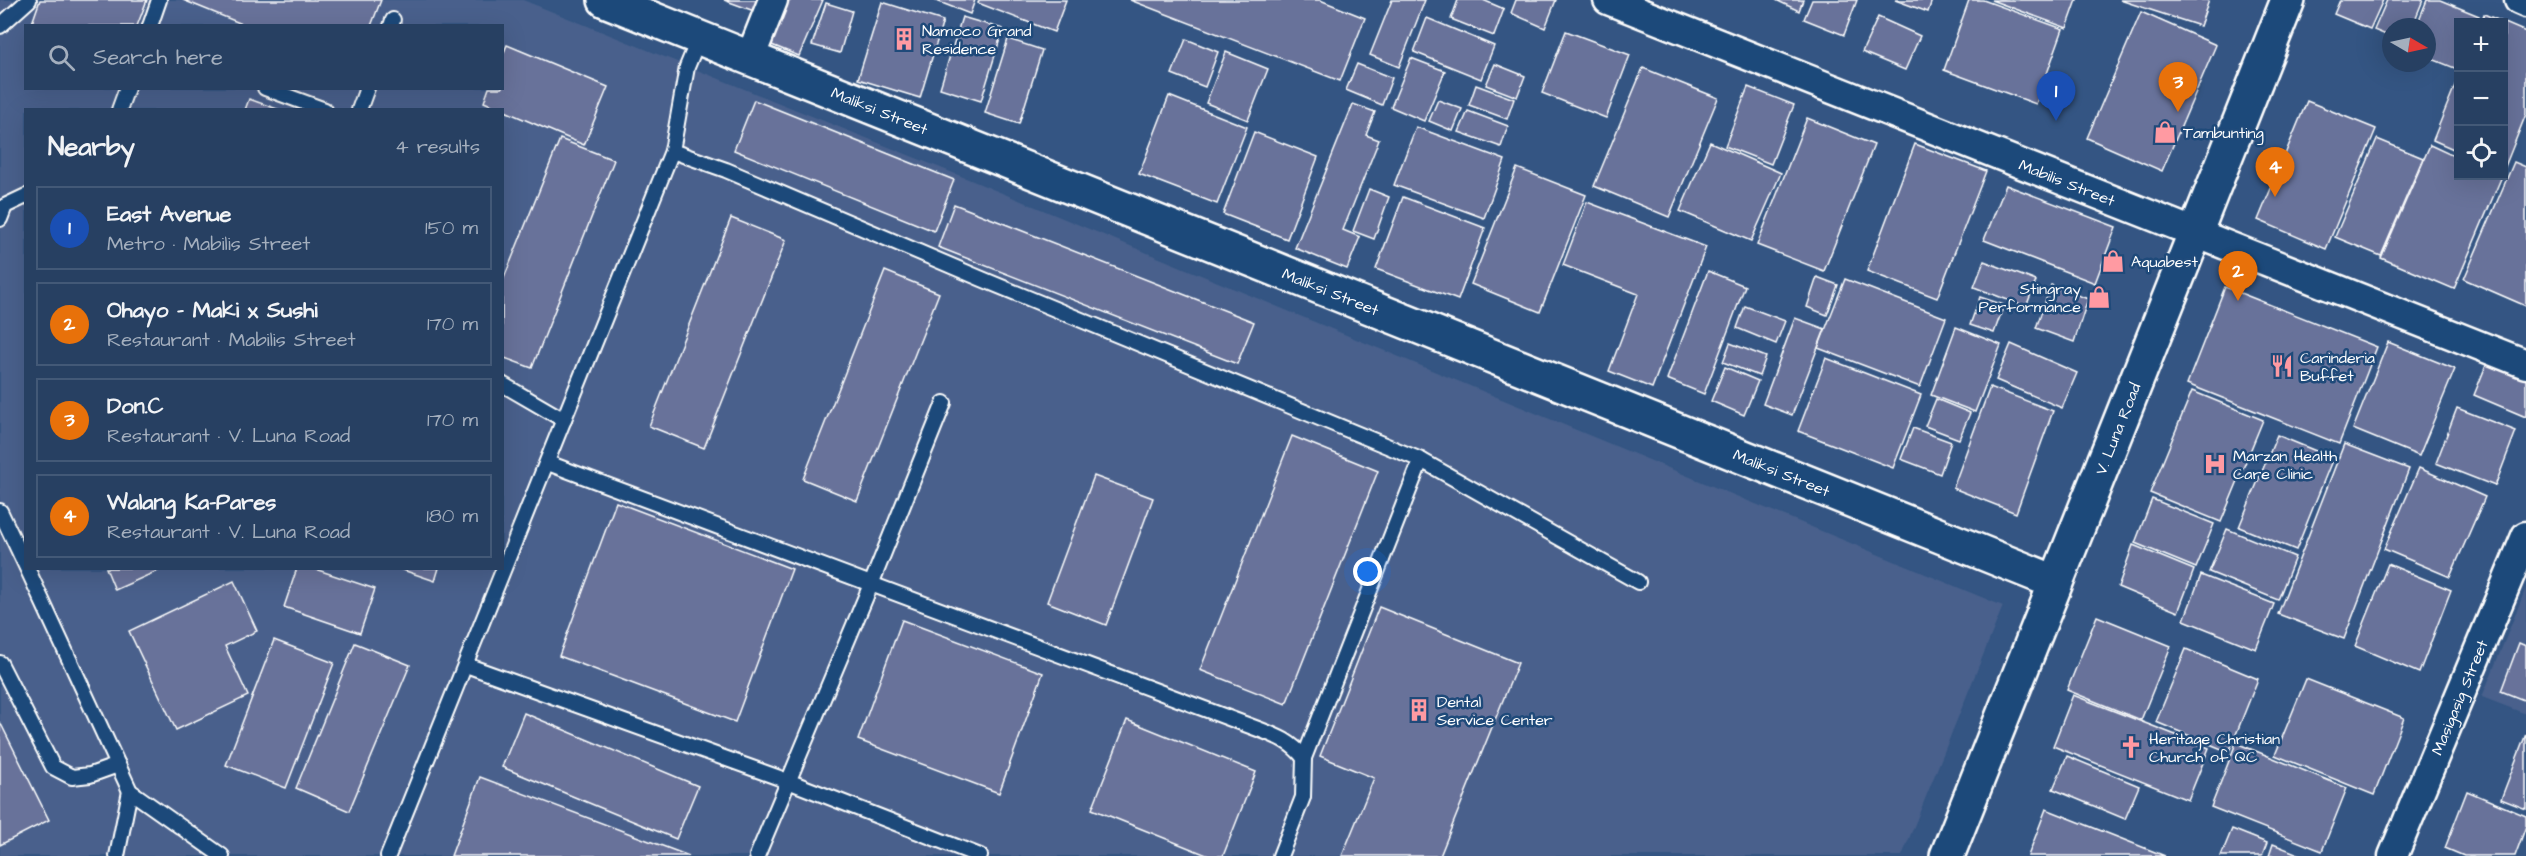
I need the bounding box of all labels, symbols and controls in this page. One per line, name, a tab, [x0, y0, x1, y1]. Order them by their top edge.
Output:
north arrow	[2382, 18, 2436, 72]
map controls	[2454, 18, 2508, 180]
button: +	[2454, 18, 2508, 72]
place label: Namoco Grand Residence	[922, 20, 1031, 60]
search box	[24, 24, 504, 90]
building icon: Namoco Grand Residence	[891, 26, 917, 52]
icon: search	[45, 41, 78, 74]
text: Search here	[93, 42, 223, 73]
pin: 3	[2158, 63, 2198, 112]
pin: 1	[2036, 72, 2076, 121]
button: −	[2454, 72, 2508, 126]
street label: Maliksi Street	[828, 82, 931, 141]
shop icon: Tambunting	[2152, 119, 2178, 145]
place label: Tambunting	[2183, 122, 2264, 145]
button: locate	[2454, 126, 2508, 180]
text: Nearby	[48, 129, 135, 165]
text: 4 results	[395, 133, 480, 161]
pin: 4	[2256, 148, 2294, 197]
street label: Mabilis Street	[2016, 154, 2119, 212]
text: East Avenue	[107, 199, 231, 230]
text: 1	[68, 214, 71, 242]
text: 150 m	[425, 214, 478, 242]
text: Metro · Mabilis Street	[107, 230, 310, 258]
shop icon: Aquabest	[2100, 248, 2126, 274]
place label: Aquabest	[2131, 251, 2198, 273]
pin: 2	[2218, 252, 2258, 301]
street label: Maliksi Street	[1279, 263, 1382, 322]
place label: Stingray Performance	[1979, 278, 2081, 318]
shop icon: Stingray Performance	[2086, 284, 2112, 310]
text: Ohayo - Maki x Sushi	[107, 295, 318, 326]
text: 2	[64, 310, 75, 338]
text: 170 m	[427, 310, 478, 338]
text: Restaurant · Mabilis Street	[107, 326, 356, 354]
place label: Carinderia Buffet	[2300, 347, 2375, 387]
restaurant icon: Carinderia Buffet	[2269, 353, 2295, 379]
street label: V. Luna Road	[2090, 380, 2146, 478]
text: Don.C	[107, 391, 163, 422]
text: 3	[64, 406, 75, 434]
text: 170 m	[427, 406, 478, 434]
text: Restaurant · V. Luna Road	[107, 422, 350, 450]
street label: Maliksi Street	[1730, 444, 1833, 503]
place label: Marzan Health Care Clinic	[2233, 445, 2337, 485]
hospital icon: Marzan Health Care Clinic	[2202, 451, 2228, 477]
text: Walang Ka-Pares	[107, 487, 276, 518]
text: 4	[63, 502, 76, 530]
text: 180 m	[426, 502, 478, 530]
text: Restaurant · V. Luna Road	[107, 518, 350, 546]
your location	[1353, 557, 1382, 586]
street label: Masigasig Street	[2426, 636, 2494, 758]
place label: Dental Service Center	[1437, 691, 1553, 731]
building icon: Dental Service Center	[1406, 697, 1432, 723]
place label: Heritage Christian Church of QC	[2149, 728, 2280, 768]
church icon: Heritage Christian Church of QC	[2118, 734, 2144, 760]

